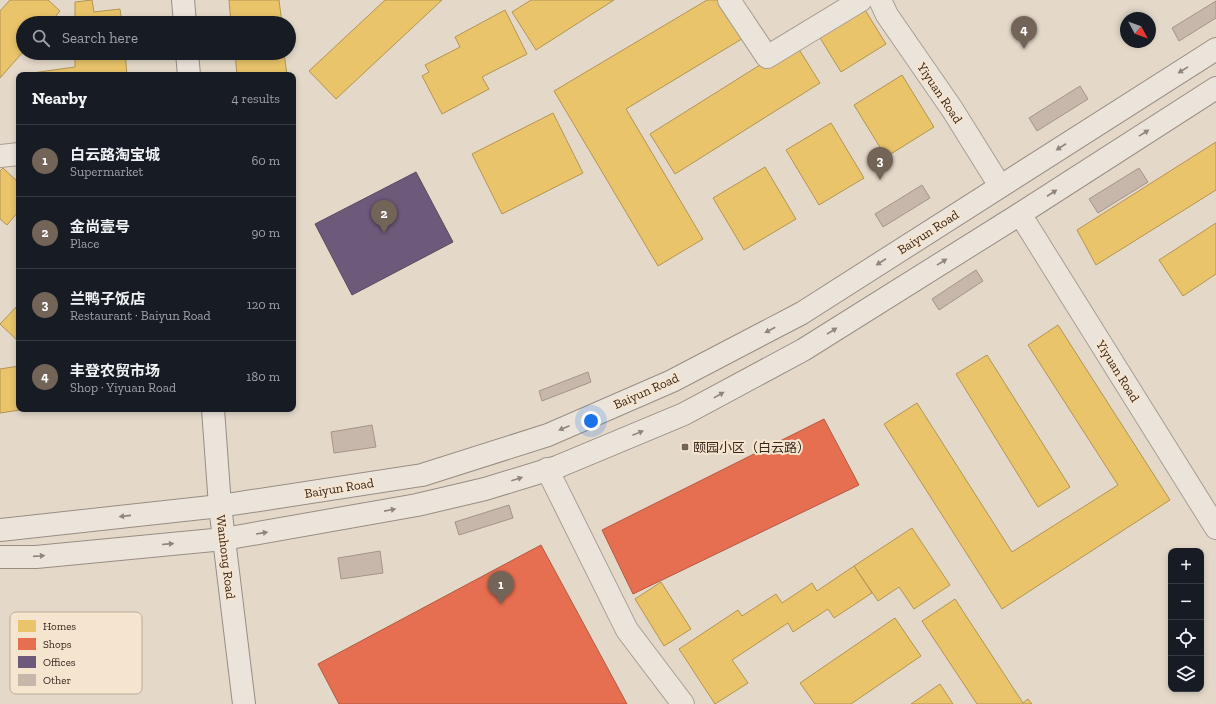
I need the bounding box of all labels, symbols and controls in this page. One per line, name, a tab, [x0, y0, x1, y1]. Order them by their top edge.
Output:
north arrow	[1120, 12, 1156, 48]
search box	[16, 16, 296, 60]
pin: 4	[1011, 16, 1037, 49]
icon: search	[30, 27, 52, 49]
text: Search here	[62, 29, 138, 47]
street label: Yiyuan Road	[914, 59, 966, 126]
one-way arrow	[1178, 66, 1188, 74]
text: Nearby	[32, 88, 87, 108]
text: 4 results	[232, 91, 280, 106]
one-way arrow	[1139, 129, 1149, 137]
one-way arrow	[1056, 143, 1067, 151]
text: 白云路淘宝城	[70, 146, 160, 164]
pin: 3	[867, 147, 893, 180]
text: 1	[42, 153, 48, 168]
text: 60 m	[251, 153, 280, 168]
text: Supermarket	[70, 164, 143, 179]
one-way arrow	[1047, 189, 1057, 197]
pin: 2	[371, 200, 397, 233]
street label: Baiyun Road	[895, 207, 961, 257]
text: 金尚壹号	[70, 218, 130, 236]
text: 2	[42, 225, 48, 240]
text: 90 m	[251, 225, 280, 240]
text: Place	[70, 236, 99, 251]
one-way arrow	[875, 259, 887, 266]
one-way arrow	[936, 259, 948, 266]
text: 兰鸭子饭店	[70, 290, 145, 308]
text: 3	[42, 297, 48, 312]
text: 120 m	[247, 297, 280, 312]
text: Restaurant · Baiyun Road	[70, 308, 211, 323]
one-way arrow	[764, 326, 776, 333]
one-way arrow	[826, 328, 838, 335]
street label: Yiyuan Road	[1093, 337, 1143, 405]
text: 丰登农贸市场	[70, 362, 160, 380]
text: 4	[41, 369, 49, 384]
text: 180 m	[246, 369, 280, 384]
street label: Baiyun Road	[611, 370, 681, 412]
text: Shop · Yiyuan Road	[70, 380, 176, 395]
one-way arrow	[713, 392, 725, 399]
your location	[581, 411, 601, 431]
one-way arrow	[558, 425, 570, 431]
one-way arrow	[633, 430, 644, 436]
place label: 颐园小区（白云路）	[693, 440, 810, 455]
marker: 颐园小区（白云路）	[680, 442, 690, 452]
street label: Baiyun Road	[303, 475, 375, 501]
one-way arrow	[511, 476, 523, 482]
one-way arrow	[384, 506, 397, 512]
one-way arrow	[119, 513, 131, 519]
street label: Wanhong Road	[213, 514, 239, 600]
one-way arrow	[256, 529, 269, 535]
one-way arrow	[162, 541, 174, 547]
map controls	[1168, 548, 1204, 692]
button: +	[1168, 548, 1204, 584]
one-way arrow	[33, 553, 45, 560]
pin: 1	[488, 571, 514, 604]
button: −	[1168, 584, 1204, 620]
legend	[10, 612, 142, 694]
text: Homes	[43, 620, 76, 633]
button: locate	[1168, 620, 1204, 656]
text: Shops	[43, 638, 72, 651]
text: Offices	[43, 656, 76, 669]
button: layers	[1168, 656, 1204, 692]
text: Other	[43, 674, 71, 687]

